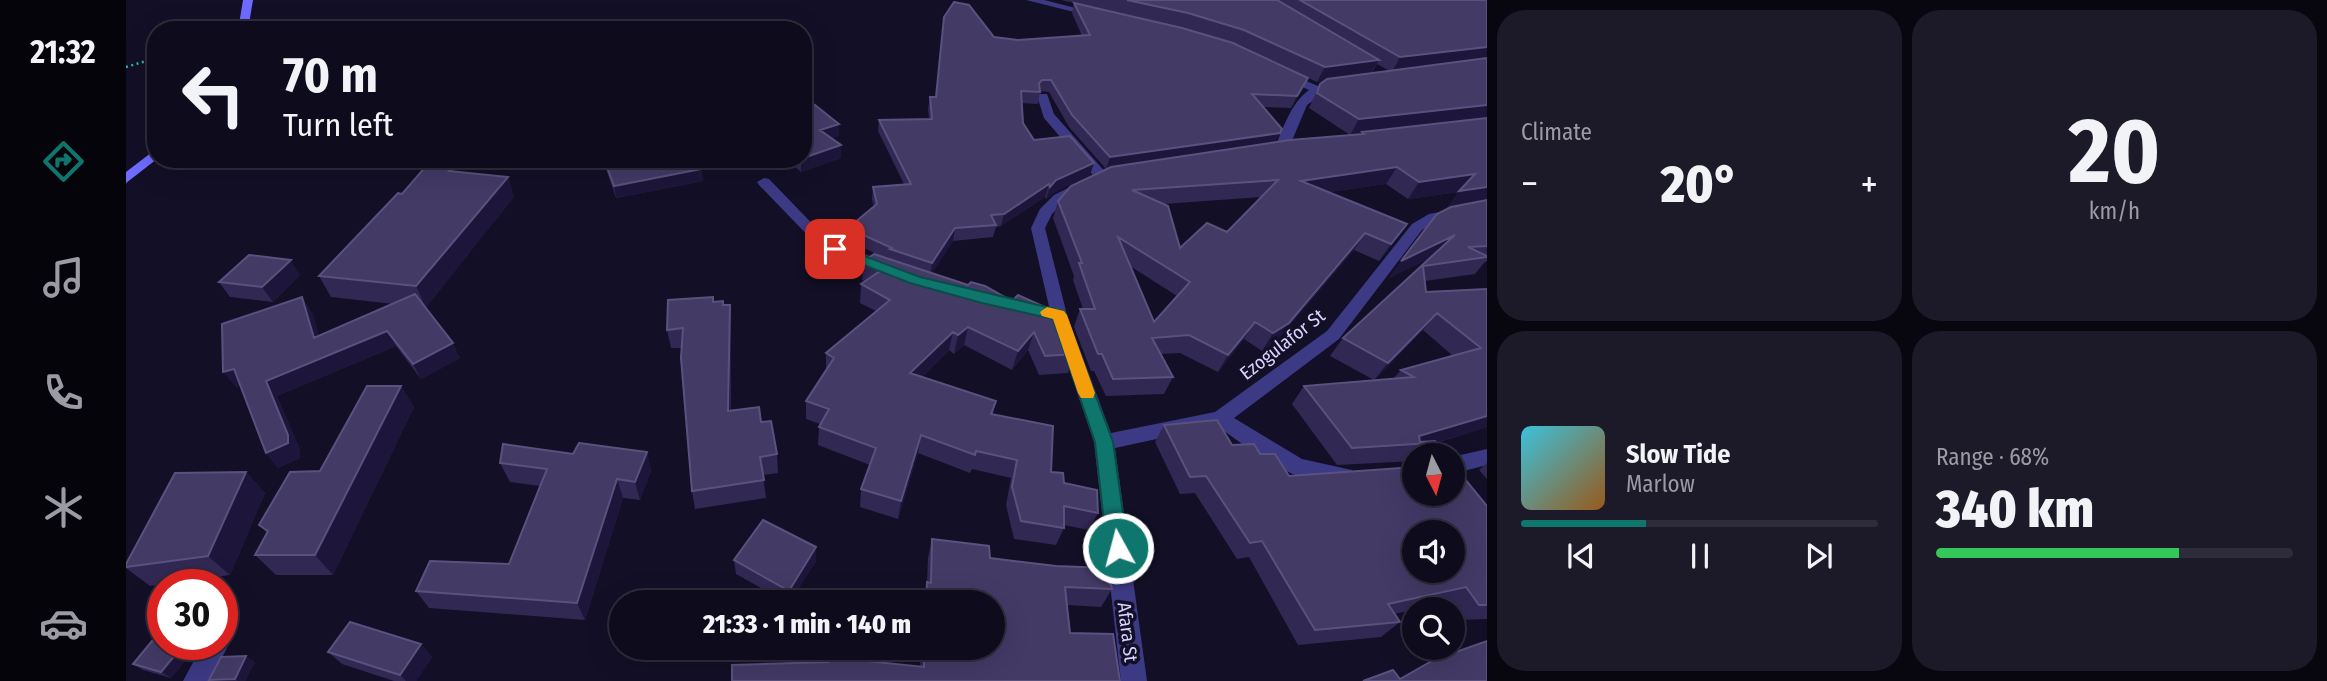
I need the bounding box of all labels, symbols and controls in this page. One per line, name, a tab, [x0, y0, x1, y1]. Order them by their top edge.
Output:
text: 21:32	[30, 33, 96, 71]
text: 70 m	[283, 46, 378, 105]
icon: left	[168, 49, 259, 140]
text: 20	[2069, 97, 2160, 206]
text: Turn left	[283, 106, 393, 144]
text: Climate	[1521, 118, 1592, 146]
icon: directions	[39, 137, 88, 186]
text: 20°	[1661, 153, 1738, 216]
text: −	[1521, 161, 1538, 207]
text: +	[1861, 161, 1878, 207]
text: km/h	[2089, 197, 2140, 225]
pin	[805, 219, 865, 279]
icon: arrive	[816, 230, 854, 268]
icon: music	[39, 253, 88, 302]
street label: Ezogulafor St	[1235, 304, 1330, 385]
icon: phone	[39, 368, 88, 417]
text: Slow Tide	[1626, 439, 1730, 470]
north arrow	[1402, 443, 1465, 506]
map controls	[1402, 443, 1465, 660]
text: Range · 68%	[1936, 443, 2049, 471]
text: Marlow	[1626, 470, 1695, 498]
text: 340 km	[1936, 478, 2094, 541]
icon: climate	[39, 483, 88, 532]
position arrow	[1081, 511, 1155, 585]
button: sound	[1402, 520, 1465, 583]
icon: previous	[1562, 537, 1600, 575]
icon: pause	[1681, 537, 1719, 575]
icon: next	[1800, 537, 1838, 575]
speed limit sign: 30	[147, 569, 238, 660]
button: search	[1402, 597, 1465, 660]
icon: car	[39, 599, 88, 648]
street label: Afara St	[1112, 601, 1143, 664]
text: 21:33 · 1 min · 140 m	[703, 609, 911, 640]

